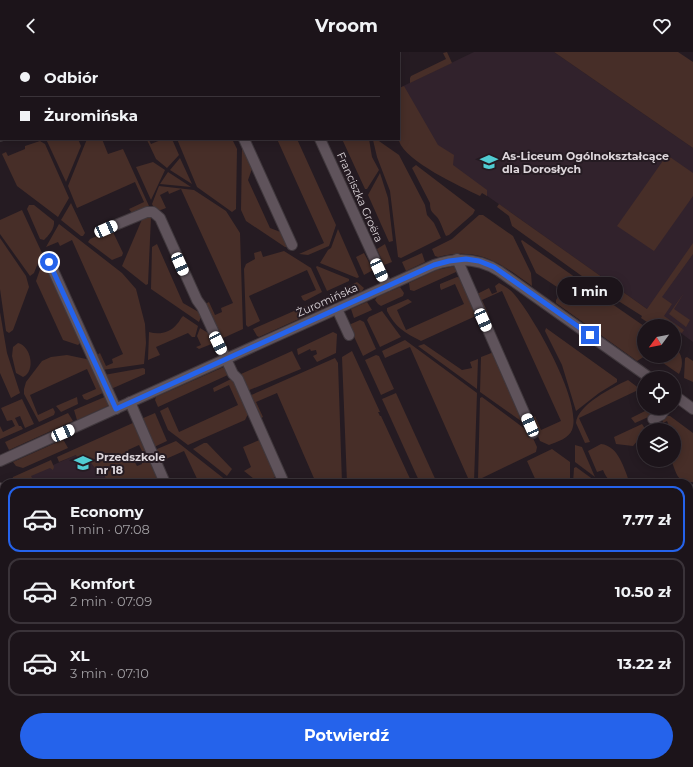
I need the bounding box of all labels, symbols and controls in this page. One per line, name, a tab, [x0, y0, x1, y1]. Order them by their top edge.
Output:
icon: back	[20, 15, 42, 37]
text: Vroom	[315, 15, 378, 37]
icon: heart	[651, 15, 673, 37]
text: Odbiór	[44, 68, 98, 87]
text: Żuromińska	[44, 106, 138, 125]
place label: As-Liceum Ogólnokształcące dla Dorosłych	[501, 149, 669, 176]
street label: Franciszka Groëra	[334, 150, 386, 244]
school or university icon: As-Liceum Ogólnokształcące dla Dorosłych	[479, 152, 499, 172]
car	[93, 219, 119, 239]
car	[170, 251, 190, 277]
route start	[40, 253, 58, 271]
car	[368, 257, 390, 283]
callout: 1 min	[557, 277, 623, 305]
street label: Żuromińska	[294, 280, 360, 320]
text: 1 min	[572, 283, 608, 299]
car	[473, 307, 493, 333]
north arrow	[637, 319, 681, 363]
map controls	[637, 319, 681, 467]
route end	[581, 326, 599, 344]
car	[207, 330, 229, 356]
button: locate	[637, 371, 681, 415]
car	[520, 412, 540, 438]
car	[50, 423, 76, 443]
button: layers	[637, 423, 681, 467]
place label: Przedszkole nr 18	[96, 450, 165, 477]
school or university icon: Przedszkole nr 18	[73, 453, 93, 473]
icon: car	[22, 501, 58, 537]
text: Economy	[70, 502, 143, 521]
text: 7.77 zł	[623, 510, 671, 529]
text: 1 min · 07:08	[70, 521, 150, 537]
icon: car	[22, 573, 58, 609]
text: Komfort	[70, 574, 135, 593]
text: 10.50 zł	[615, 582, 671, 601]
text: 2 min · 07:09	[70, 593, 152, 609]
icon: car	[22, 645, 58, 681]
text: XL	[70, 646, 89, 665]
text: 13.22 zł	[617, 654, 671, 673]
text: 3 min · 07:10	[70, 665, 149, 681]
button: Potwierdź	[20, 713, 673, 759]

